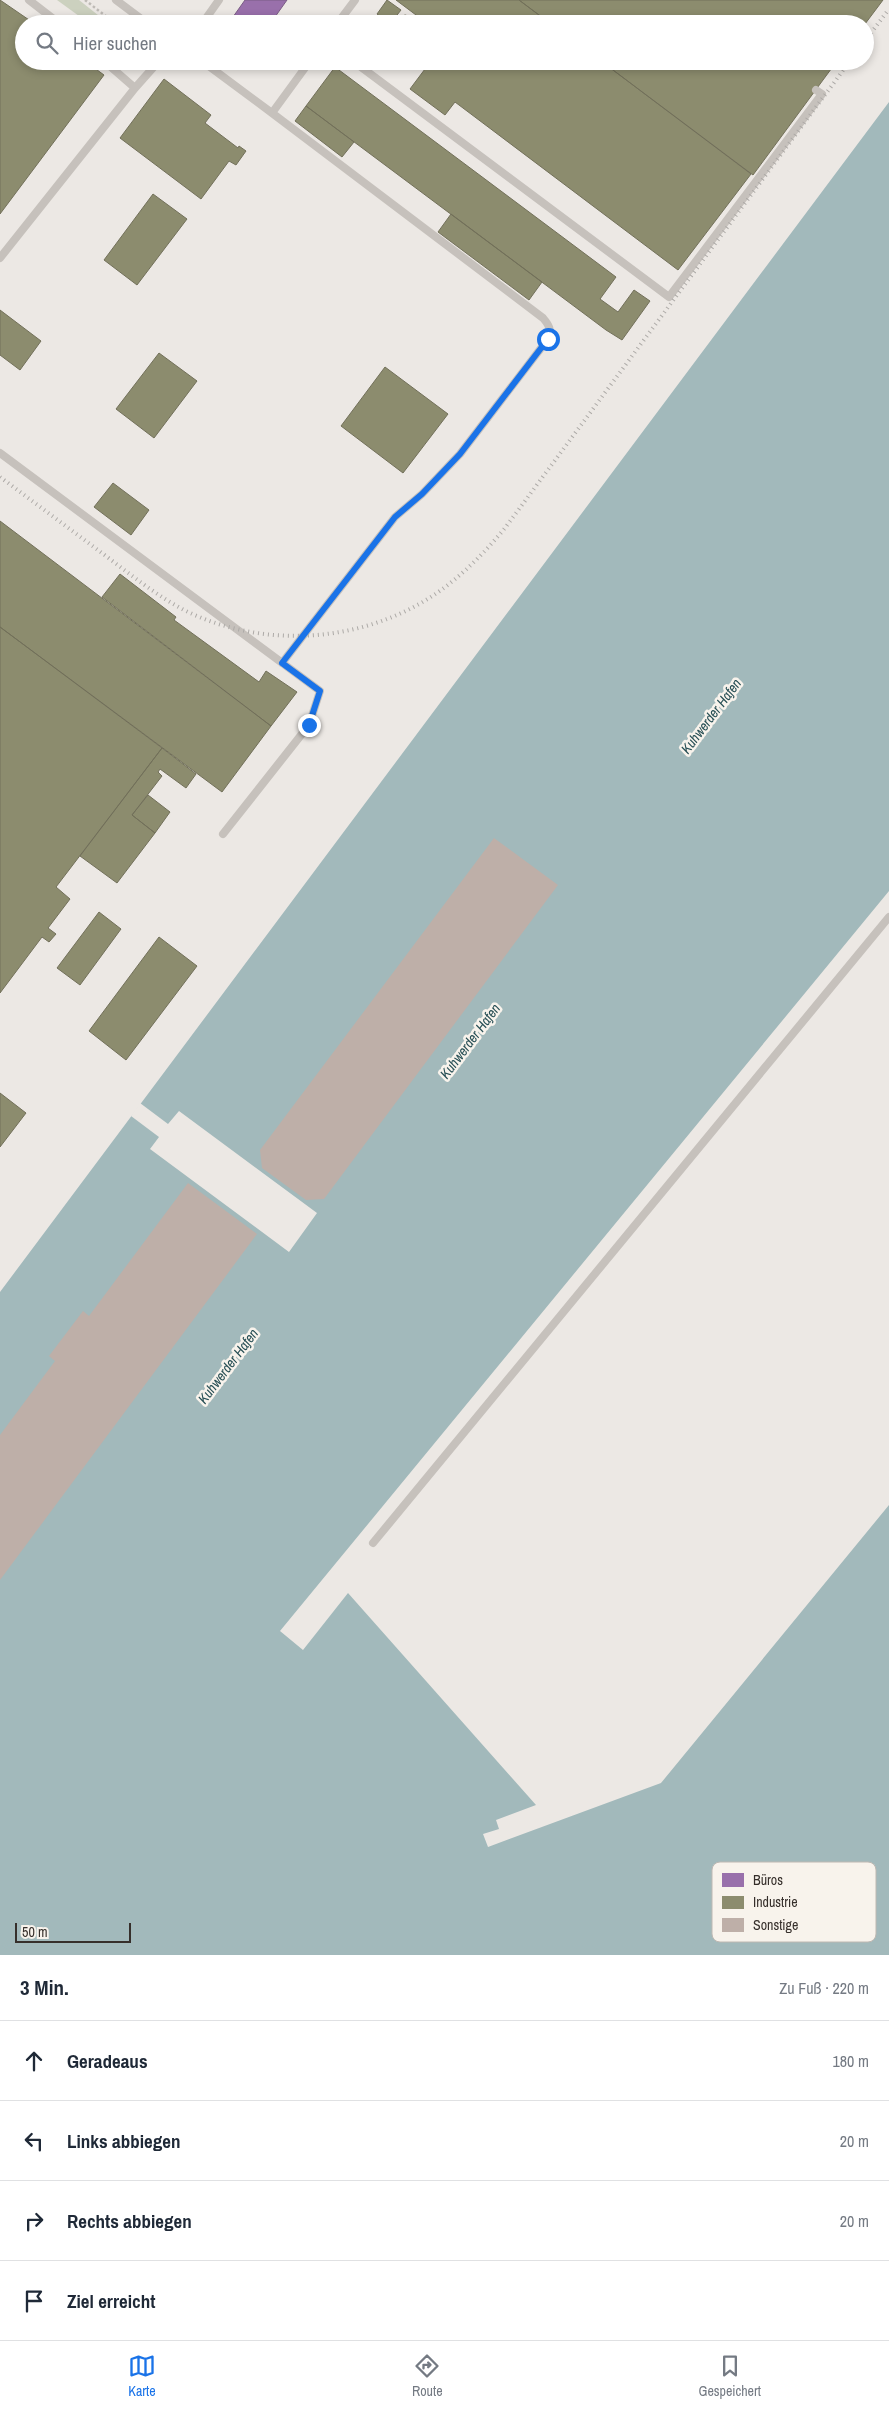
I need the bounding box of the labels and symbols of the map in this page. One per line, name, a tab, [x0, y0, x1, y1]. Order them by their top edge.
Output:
route start	[537, 328, 560, 351]
water label: Kuhwerder Hafen	[677, 675, 745, 757]
route end	[298, 714, 321, 737]
water label: Kuhwerder Hafen	[436, 1000, 504, 1082]
water label: Kuhwerder Hafen	[194, 1325, 262, 1407]
legend	[712, 1862, 876, 1942]
text: Büros	[753, 1871, 783, 1889]
text: Industrie	[753, 1893, 798, 1911]
text: Sonstige	[753, 1916, 798, 1934]
scale bar	[15, 1920, 131, 1943]

